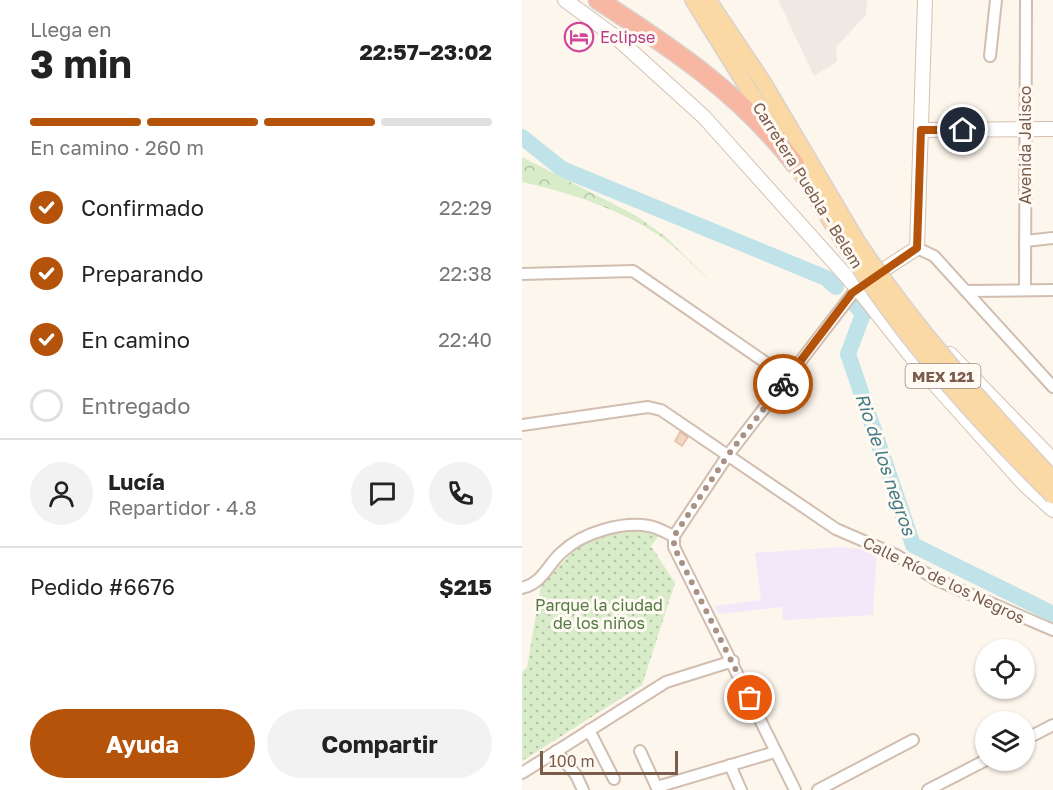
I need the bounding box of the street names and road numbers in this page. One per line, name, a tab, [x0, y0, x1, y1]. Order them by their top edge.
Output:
street label: Avenida Jalisco	[1015, 86, 1035, 204]
street label: Carretera Puebla - Belem	[749, 98, 867, 272]
road number: MEX 121	[906, 364, 980, 388]
street label: Calle Río de los Negros	[860, 532, 1028, 628]

